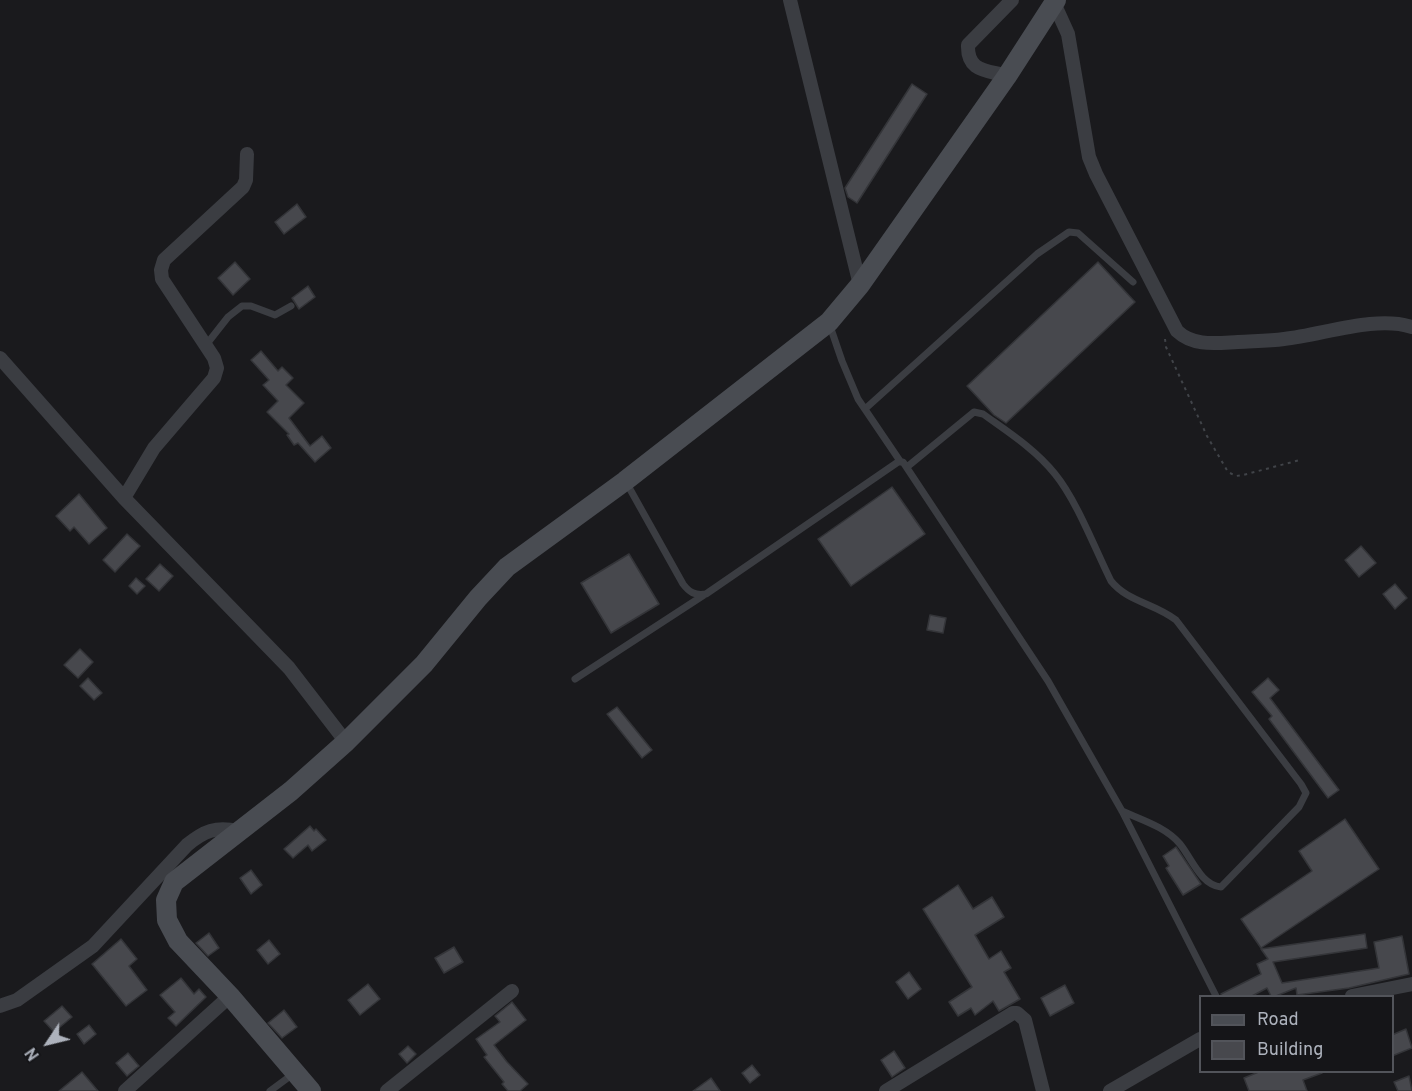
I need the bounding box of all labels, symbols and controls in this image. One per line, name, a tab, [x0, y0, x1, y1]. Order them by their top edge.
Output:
legend	[1199, 995, 1394, 1073]
text: Road	[1257, 1009, 1299, 1032]
north arrow	[18, 1013, 78, 1073]
text: Building	[1257, 1039, 1323, 1062]
text: N	[22, 1043, 45, 1064]

